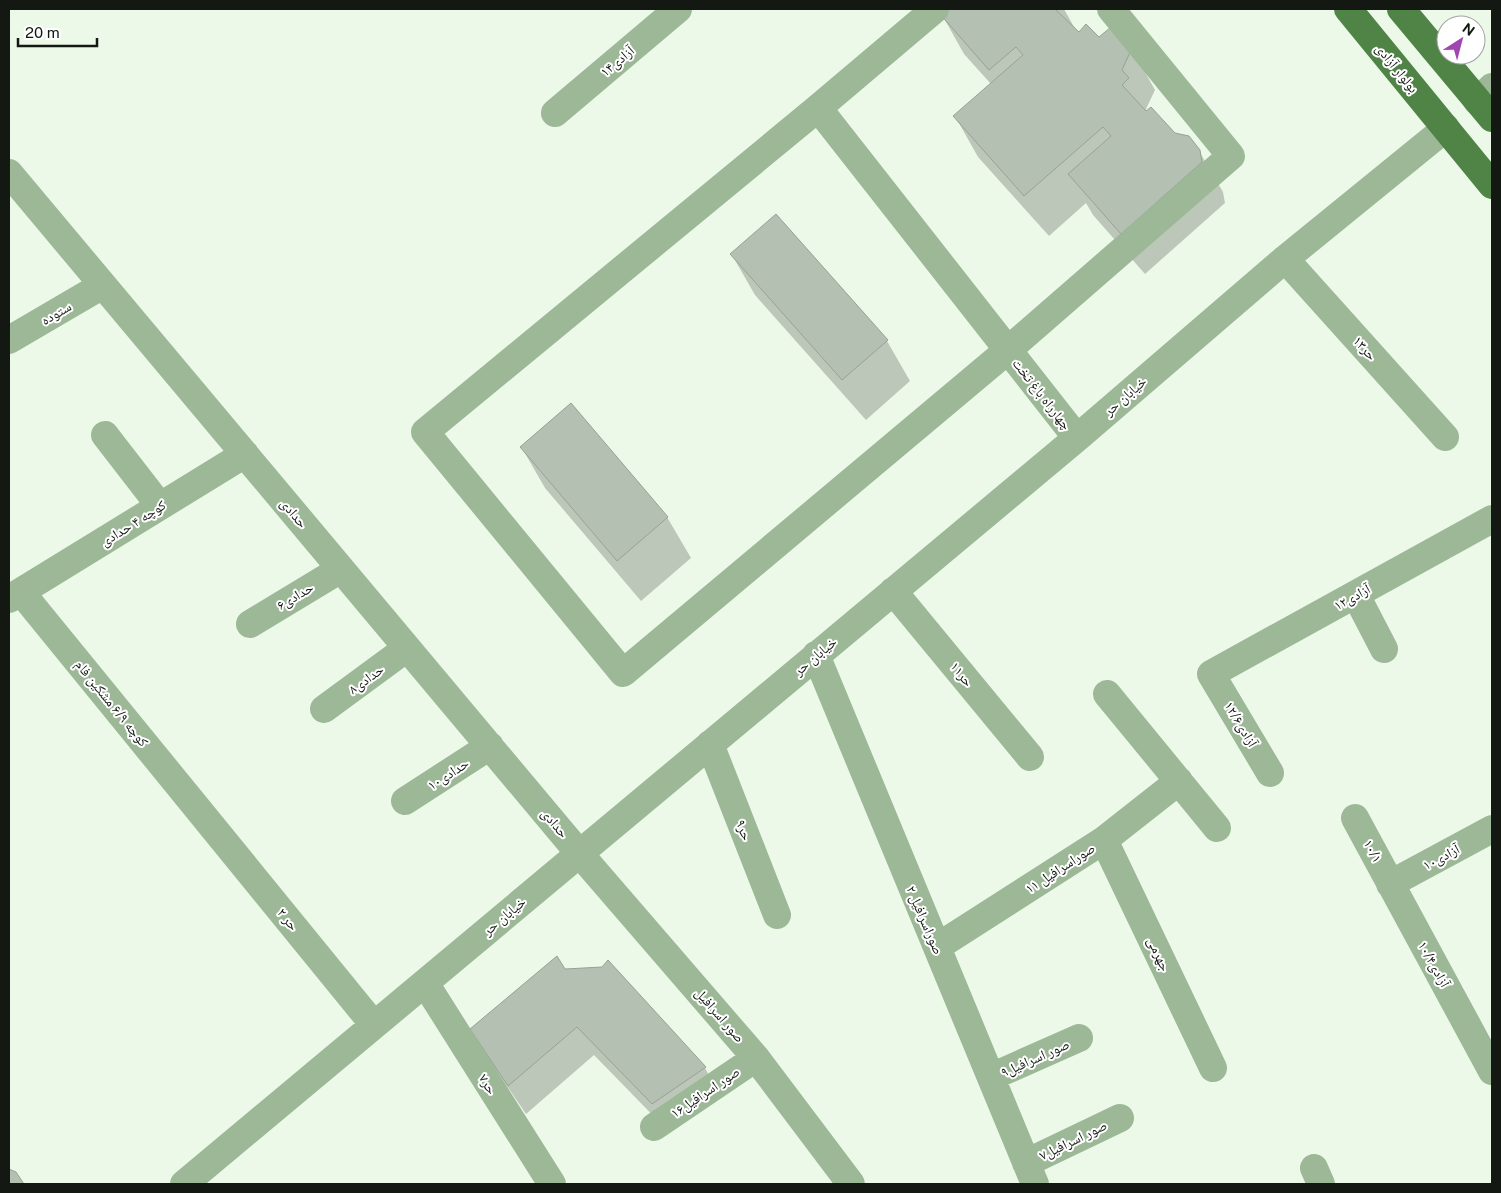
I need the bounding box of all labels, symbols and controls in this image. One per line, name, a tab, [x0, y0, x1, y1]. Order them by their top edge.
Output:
scale bar	[18, 15, 96, 47]
north arrow	[1436, 15, 1486, 65]
text: N	[1460, 20, 1478, 39]
text: 20 m	[25, 24, 60, 41]
street label: بولوار آزادی	[1372, 40, 1422, 97]
street label: آزادی۱۴	[597, 42, 638, 80]
street label: ستوده	[38, 298, 74, 329]
street label: حر۱۳	[1349, 333, 1380, 364]
street label: چهارراه باغ تخت	[1008, 355, 1075, 434]
street label: خیابان حر	[1100, 373, 1150, 420]
street label: حدادی	[276, 495, 311, 532]
street label: کوچه ۴ حدادی	[97, 497, 169, 550]
street label: ۶حدادی	[274, 579, 317, 614]
street label: آزادی۱۲	[1331, 580, 1374, 614]
street label: خیابان حر	[790, 633, 840, 680]
street label: کوچه ۶/۹ مشکین فام	[71, 656, 152, 751]
street label: حر۱۱	[946, 658, 977, 690]
street label: ۸حدادی	[345, 661, 387, 698]
street label: آزادی۱۲/۶	[1220, 698, 1261, 751]
street label: حدادی۱۰	[424, 755, 472, 794]
street label: حدادی	[537, 805, 572, 842]
street label: حر۹	[732, 817, 755, 843]
street label: ۱۰/۱	[1360, 837, 1386, 865]
street label: صوراسرافیل ۱۱	[1022, 840, 1098, 897]
street label: آزادی۱۰	[1420, 841, 1463, 874]
street label: صوراسرافیل ۲	[902, 883, 947, 957]
street label: خیابان حر	[479, 893, 529, 940]
street label: ۲ حر	[273, 905, 302, 934]
street label: جهرمی	[1143, 934, 1174, 974]
street label: آزادی۱۰/۴	[1414, 938, 1453, 991]
street label: صور اسرافیل	[691, 984, 748, 1046]
street label: صور اسرافیل۹	[998, 1036, 1072, 1081]
street label: صور اسرافیل۱۶	[668, 1063, 743, 1122]
street label: حر۷	[475, 1071, 500, 1098]
street label: صور اسرافیل۷	[1037, 1117, 1110, 1164]

